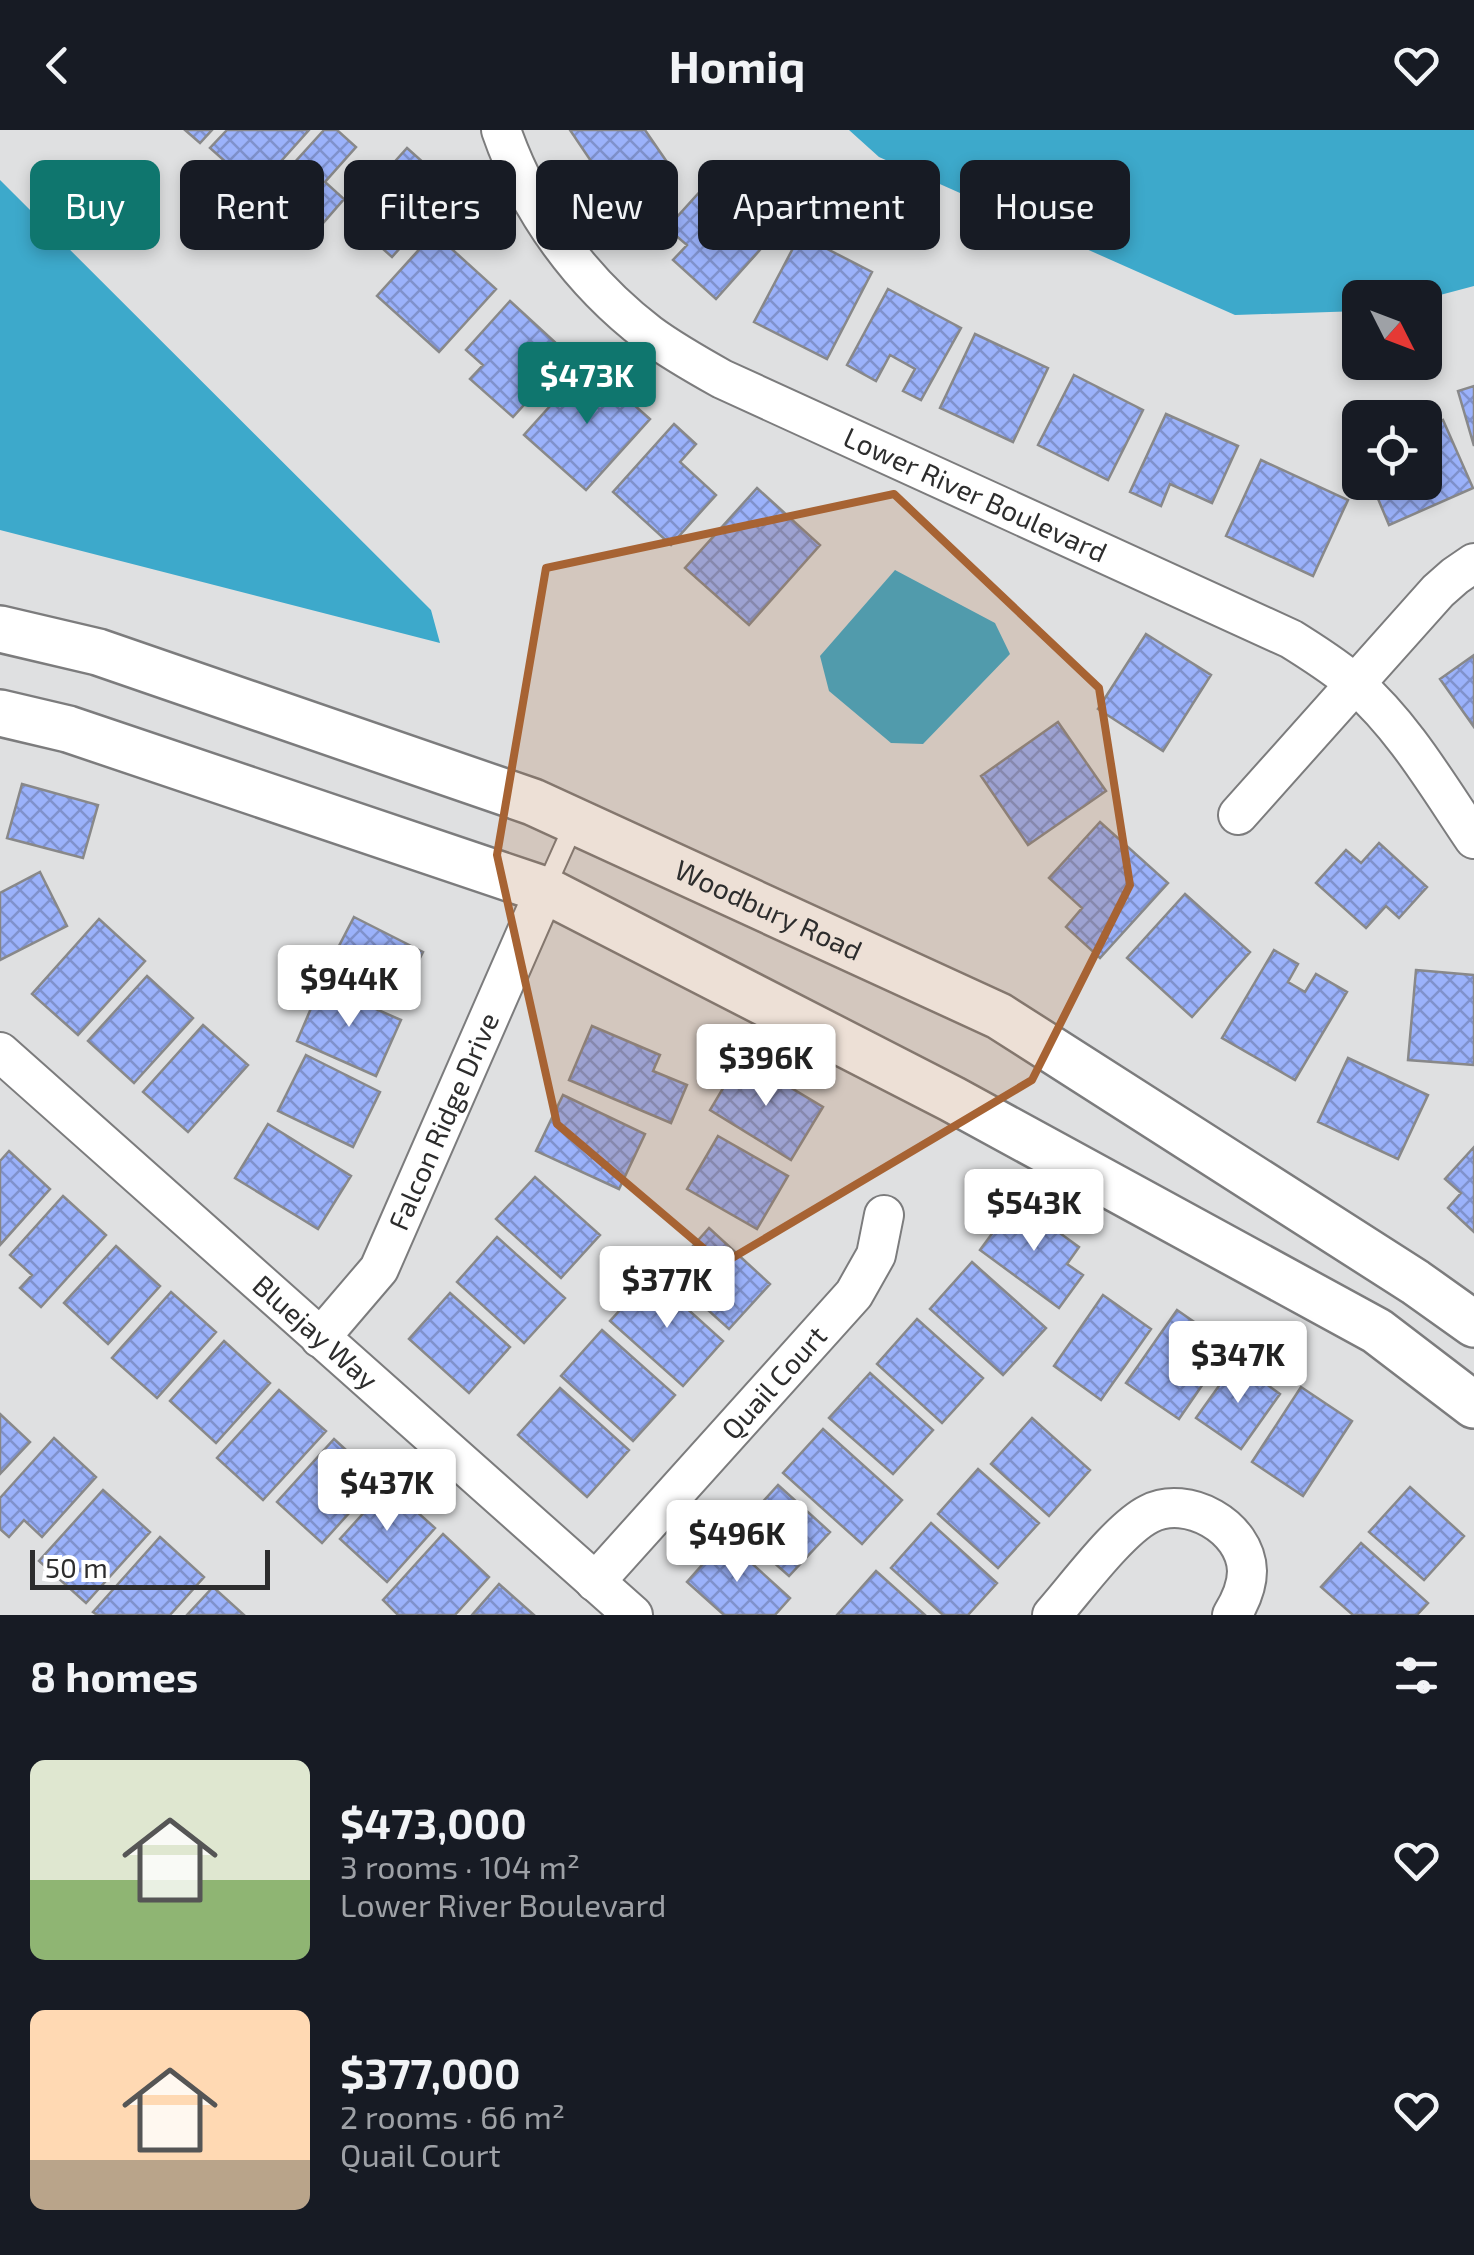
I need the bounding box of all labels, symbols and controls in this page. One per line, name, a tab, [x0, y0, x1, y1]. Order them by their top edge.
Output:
icon: back	[30, 38, 85, 93]
text: Homiq	[669, 38, 805, 92]
icon: heart	[1389, 38, 1444, 93]
chip: Buy	[30, 160, 160, 250]
chip: Rent	[180, 160, 324, 250]
chip: Filters	[344, 160, 516, 250]
chip: New	[536, 160, 678, 250]
chip: Apartment	[698, 160, 940, 250]
chip: House	[960, 160, 1130, 250]
north arrow	[1342, 280, 1442, 380]
map controls	[1342, 280, 1442, 500]
pin: $473K	[517, 342, 657, 427]
text: $473K	[540, 355, 634, 393]
button: locate	[1342, 400, 1442, 500]
street label: Lower River Boulevard	[839, 419, 1113, 569]
street label: Woodbury Road	[670, 852, 868, 967]
pin: $944K	[279, 945, 419, 1030]
text: $944K	[300, 958, 398, 996]
street label: Falcon Ridge Drive	[380, 1007, 505, 1235]
pin: $396K	[696, 1024, 836, 1109]
text: $396K	[719, 1037, 813, 1075]
pin: $543K	[964, 1169, 1104, 1254]
text: $543K	[986, 1182, 1082, 1220]
pin: $377K	[597, 1246, 737, 1331]
text: $377K	[622, 1259, 712, 1297]
street label: Bluejay Way	[247, 1267, 386, 1396]
street label: Quail Court	[714, 1318, 833, 1446]
pin: $347K	[1168, 1321, 1308, 1406]
text: $347K	[1191, 1334, 1285, 1372]
pin: $437K	[317, 1449, 457, 1534]
text: $437K	[340, 1462, 434, 1500]
pin: $496K	[667, 1500, 807, 1585]
text: $496K	[689, 1513, 786, 1551]
scale bar	[30, 1545, 270, 1590]
text: 50 m	[45, 1550, 108, 1584]
icon: filters	[1389, 1648, 1444, 1703]
text: 8 homes	[30, 1650, 198, 1700]
text: $473,000	[340, 1797, 527, 1847]
icon: home	[110, 1800, 230, 1920]
icon: heart	[1389, 1833, 1444, 1888]
text: 3 rooms · 104 m²	[340, 1847, 580, 1885]
text: Lower River Boulevard	[340, 1885, 666, 1923]
text: $377,000	[340, 2047, 520, 2097]
icon: home	[110, 2050, 230, 2170]
icon: heart	[1389, 2083, 1444, 2138]
text: 2 rooms · 66 m²	[340, 2097, 565, 2135]
text: Quail Court	[340, 2135, 501, 2173]

